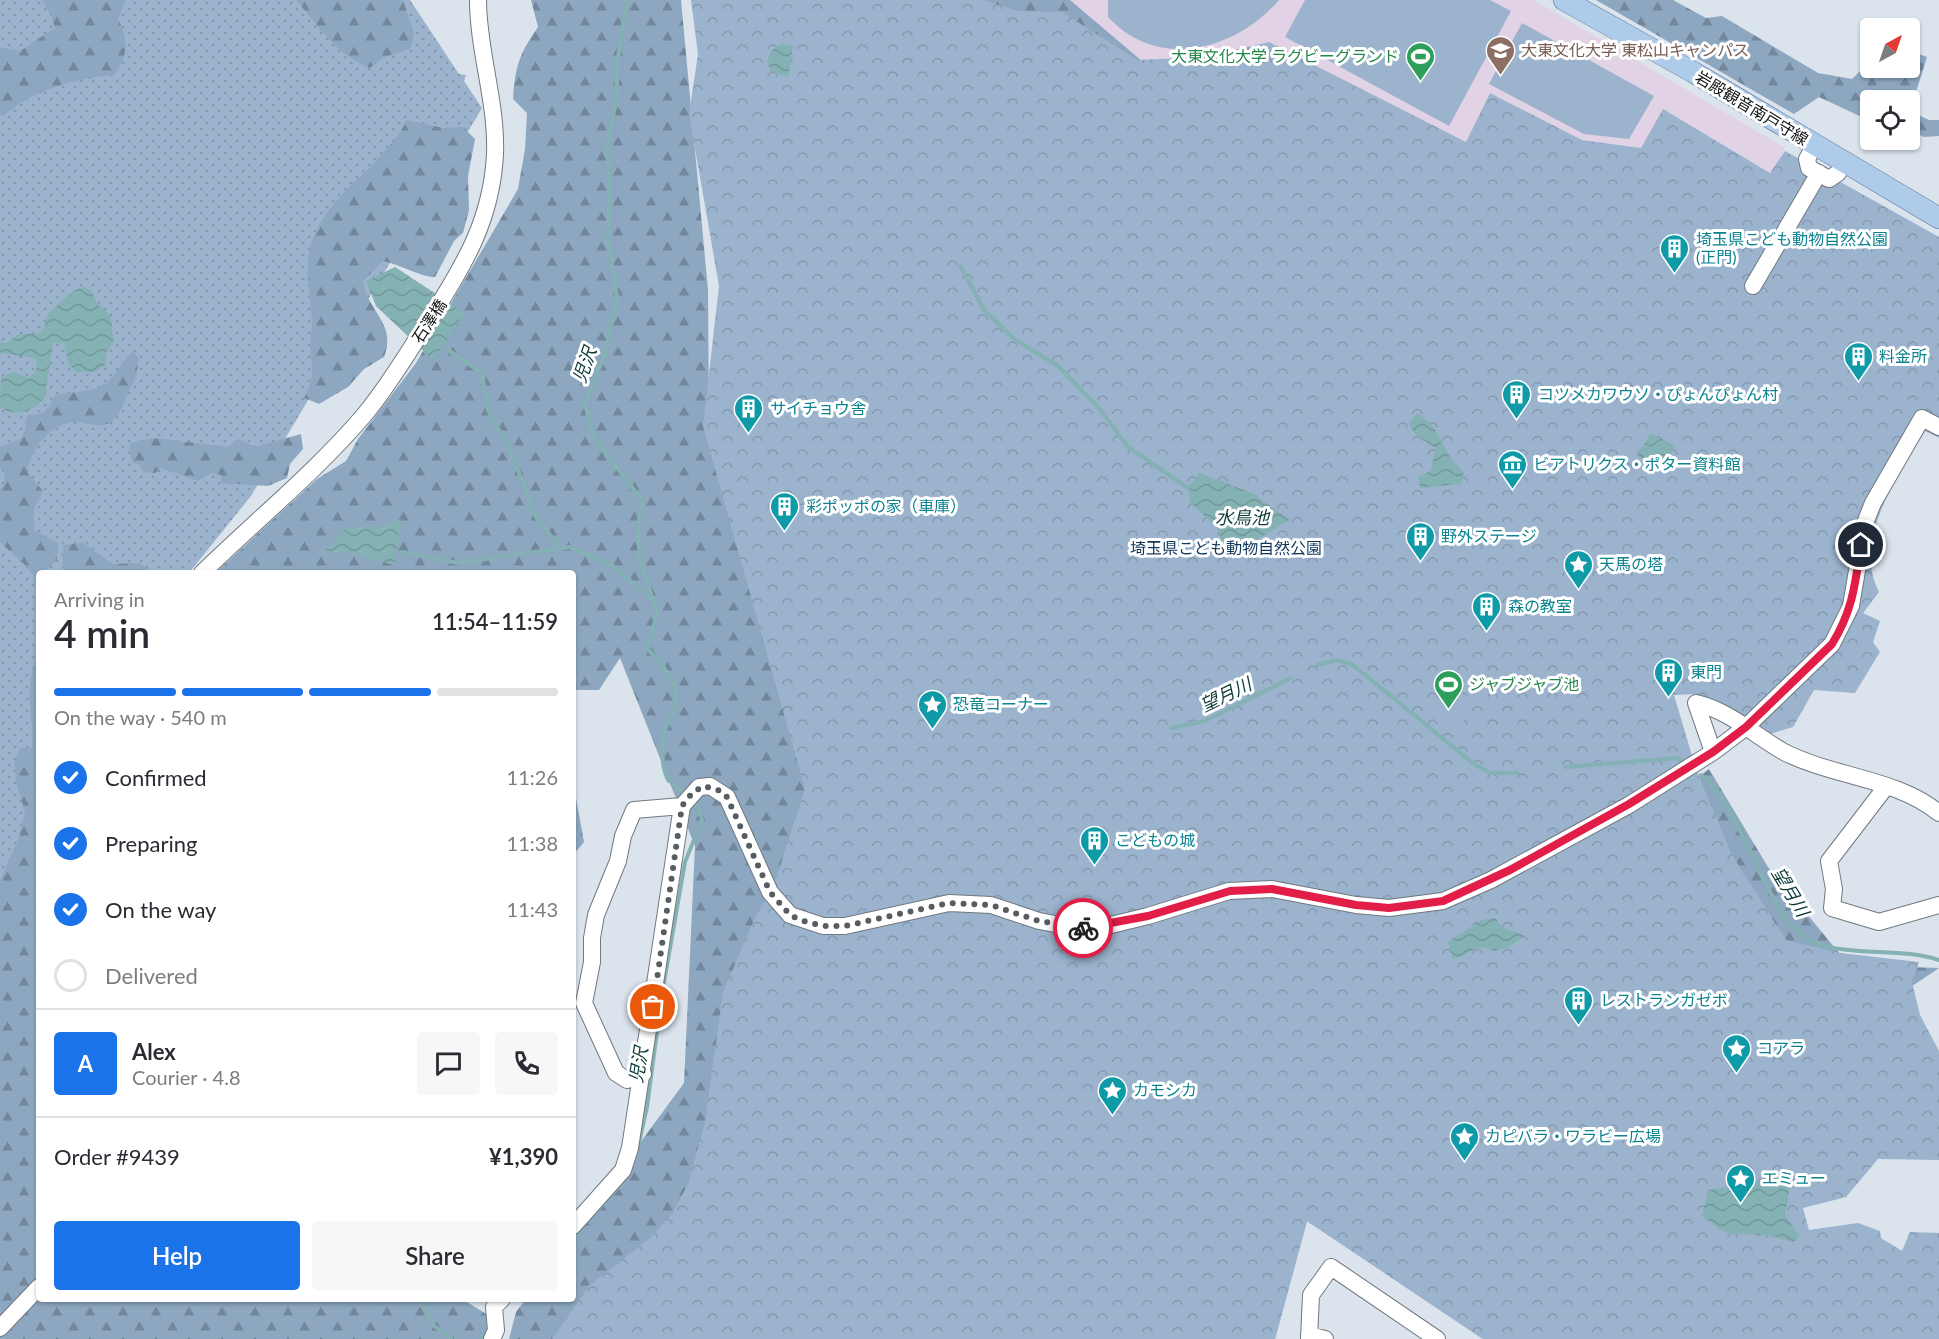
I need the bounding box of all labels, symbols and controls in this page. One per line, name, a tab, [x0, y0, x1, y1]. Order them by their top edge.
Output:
north arrow	[1860, 18, 1920, 78]
map controls	[1860, 18, 1920, 150]
school or university icon: 大東文化大学 東松山キャンパス	[1484, 34, 1516, 76]
sports icon: 大東文化大学 ラグビーグランド	[1404, 40, 1436, 82]
place label: 大東文化大学 東松山キャンパス	[1521, 40, 1749, 59]
place label: 大東文化大学 ラグビーグランド	[1171, 46, 1399, 65]
street label: 岩殿観音南戸守線	[1692, 66, 1812, 149]
button: locate	[1860, 90, 1920, 150]
place label: 埼玉県こども動物自然公園 (正門)	[1696, 229, 1888, 266]
building icon: 埼玉県こども動物自然公園 (正門)	[1659, 232, 1691, 274]
street label: 石澤橋	[408, 295, 450, 346]
building icon: 料金所	[1842, 340, 1874, 382]
water label: 児沢	[568, 342, 601, 385]
place label: 料金所	[1879, 346, 1927, 365]
building icon: コツメカワウソ・ぴょんぴょん村	[1501, 378, 1533, 420]
place label: コツメカワウソ・ぴょんぴょん村	[1538, 384, 1778, 403]
building icon: サイチョウ舎	[733, 392, 765, 434]
place label: サイチョウ舎	[770, 398, 866, 417]
museum icon: ビアトリクス・ポター資料館	[1496, 448, 1528, 490]
place label: ビアトリクス・ポター資料館	[1533, 454, 1741, 473]
building icon: 彩ポッポの家（車庫）	[769, 490, 801, 532]
place label: 彩ポッポの家（車庫）	[806, 496, 966, 515]
water label: 水鳥池	[1215, 506, 1271, 528]
pin	[1835, 519, 1886, 570]
building icon: 野外ステージ	[1404, 520, 1436, 562]
place label: 野外ステージ	[1441, 526, 1537, 545]
icon: home	[1844, 528, 1877, 561]
park label: 埼玉県こども動物自然公園	[1130, 538, 1322, 557]
place icon: 天馬の塔	[1562, 548, 1594, 590]
place label: 天馬の塔	[1599, 554, 1663, 573]
text: Arriving in	[54, 587, 145, 611]
building icon: 森の教室	[1471, 590, 1503, 632]
place label: 森の教室	[1508, 596, 1572, 615]
text: 11:54–11:59	[432, 608, 558, 635]
text: 4 min	[54, 610, 150, 656]
building icon: 東門	[1653, 656, 1685, 698]
place label: 東門	[1690, 662, 1722, 681]
sports icon: ジャブジャブ池	[1432, 668, 1464, 710]
water label: 望月川	[1196, 672, 1256, 716]
place label: ジャブジャブ池	[1469, 674, 1579, 693]
place icon: 恐竜コーナー	[916, 688, 948, 730]
place label: 恐竜コーナー	[953, 694, 1049, 713]
text: On the way · 540 m	[54, 705, 227, 729]
icon: check	[54, 761, 87, 794]
text: Confirmed	[105, 764, 207, 791]
text: 11:26	[507, 765, 558, 789]
building icon: こどもの城	[1078, 824, 1110, 866]
icon: check	[54, 827, 87, 860]
text: Preparing	[105, 830, 197, 857]
place label: こどもの城	[1115, 830, 1195, 849]
text: 11:38	[507, 831, 558, 855]
water label: 望月川	[1768, 863, 1815, 922]
icon: check	[54, 893, 87, 926]
text: On the way	[105, 896, 216, 923]
text: 11:43	[507, 897, 558, 921]
courier	[1053, 898, 1113, 958]
icon: bike	[1067, 912, 1100, 945]
text: Delivered	[105, 962, 198, 989]
pin	[627, 981, 678, 1032]
building icon: レストランガゼボ	[1563, 984, 1595, 1026]
icon: bag	[636, 990, 669, 1023]
place label: レストランガゼボ	[1600, 990, 1728, 1009]
button: chat	[417, 1032, 480, 1095]
button: phone	[495, 1032, 558, 1095]
place icon: コアラ	[1720, 1032, 1752, 1074]
text: Alex	[132, 1038, 176, 1065]
place label: コアラ	[1757, 1038, 1805, 1057]
water label: 児沢	[624, 1043, 652, 1084]
text: A	[78, 1050, 93, 1077]
text: Courier · 4.8	[132, 1065, 241, 1089]
place icon: カモシカ	[1096, 1074, 1128, 1116]
place label: カモシカ	[1133, 1080, 1197, 1099]
place icon: カピバラ・ワラビー広場	[1448, 1120, 1480, 1162]
place label: カピバラ・ワラビー広場	[1485, 1126, 1661, 1145]
text: Order #9439	[54, 1143, 180, 1170]
text: ¥1,390	[489, 1143, 558, 1170]
place icon: エミュー	[1725, 1162, 1757, 1204]
place label: エミュー	[1762, 1168, 1826, 1187]
button: Help	[54, 1221, 300, 1290]
button: Share	[312, 1221, 558, 1290]

